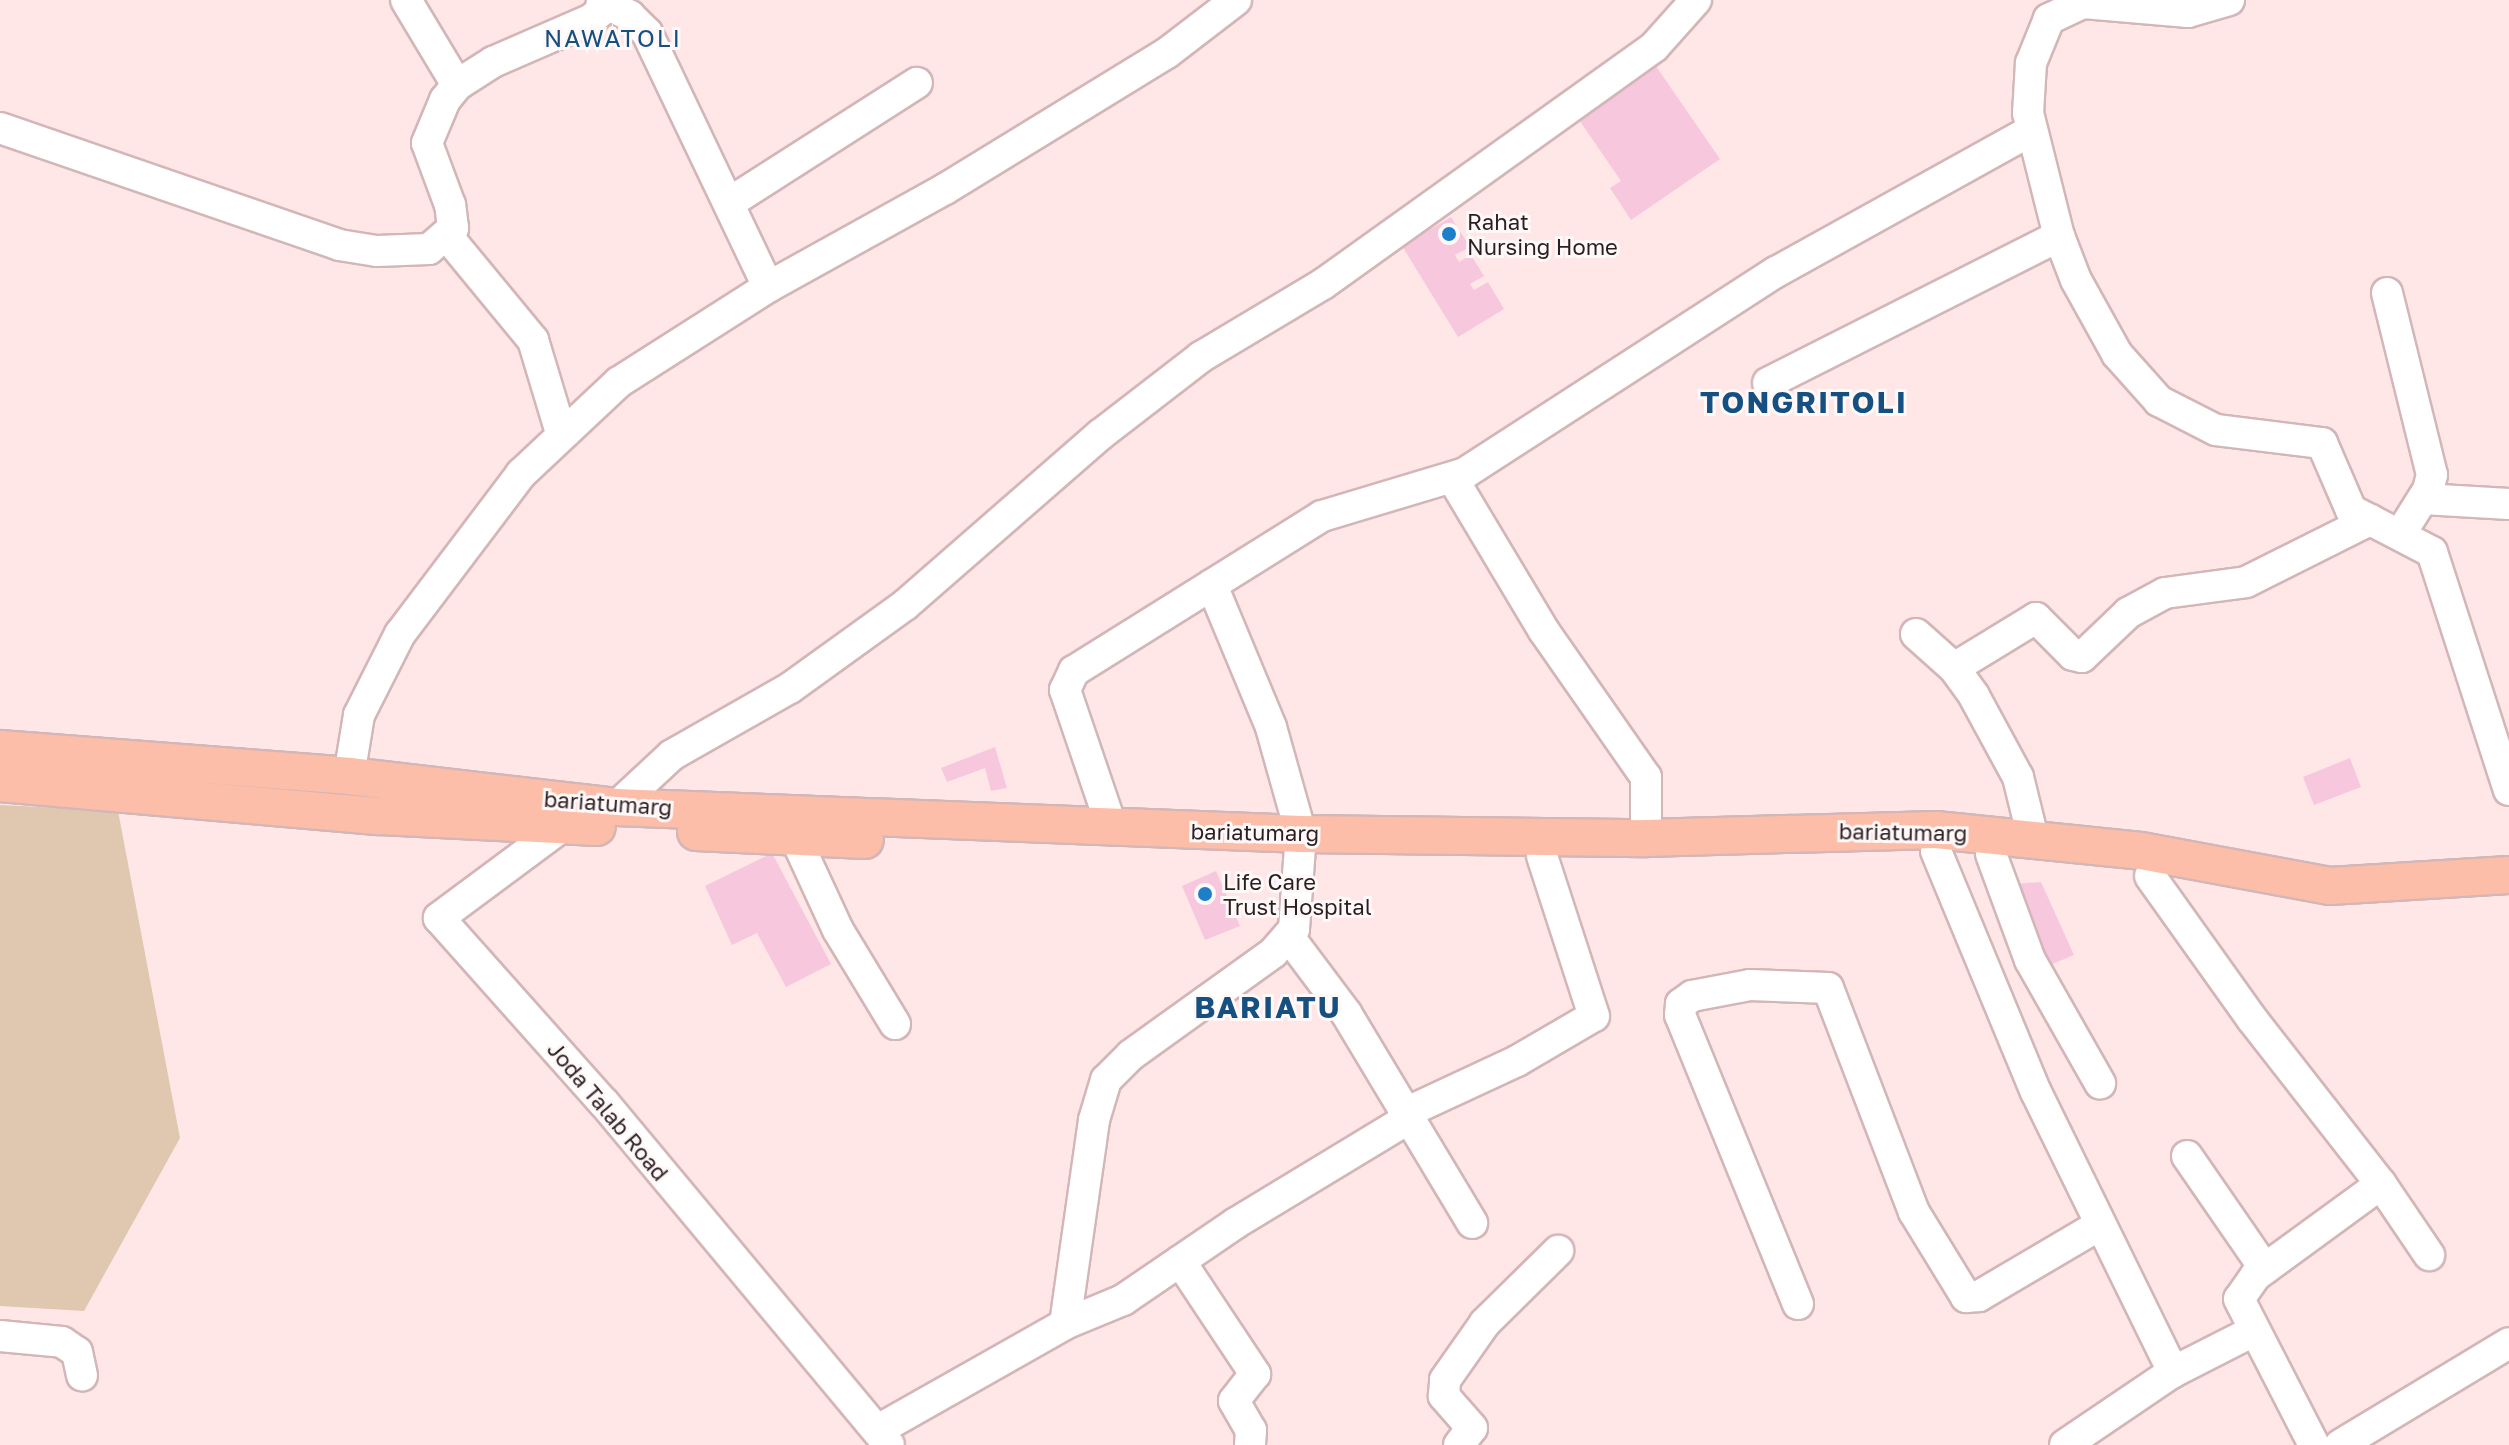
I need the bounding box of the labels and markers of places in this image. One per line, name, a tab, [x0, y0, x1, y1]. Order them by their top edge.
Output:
place label: Rahat Nursing Home	[1467, 208, 1618, 260]
marker: Rahat Nursing Home	[1438, 223, 1460, 245]
place label: Life Care Trust Hospital	[1223, 868, 1372, 920]
marker: Life Care Trust Hospital	[1194, 883, 1216, 905]

